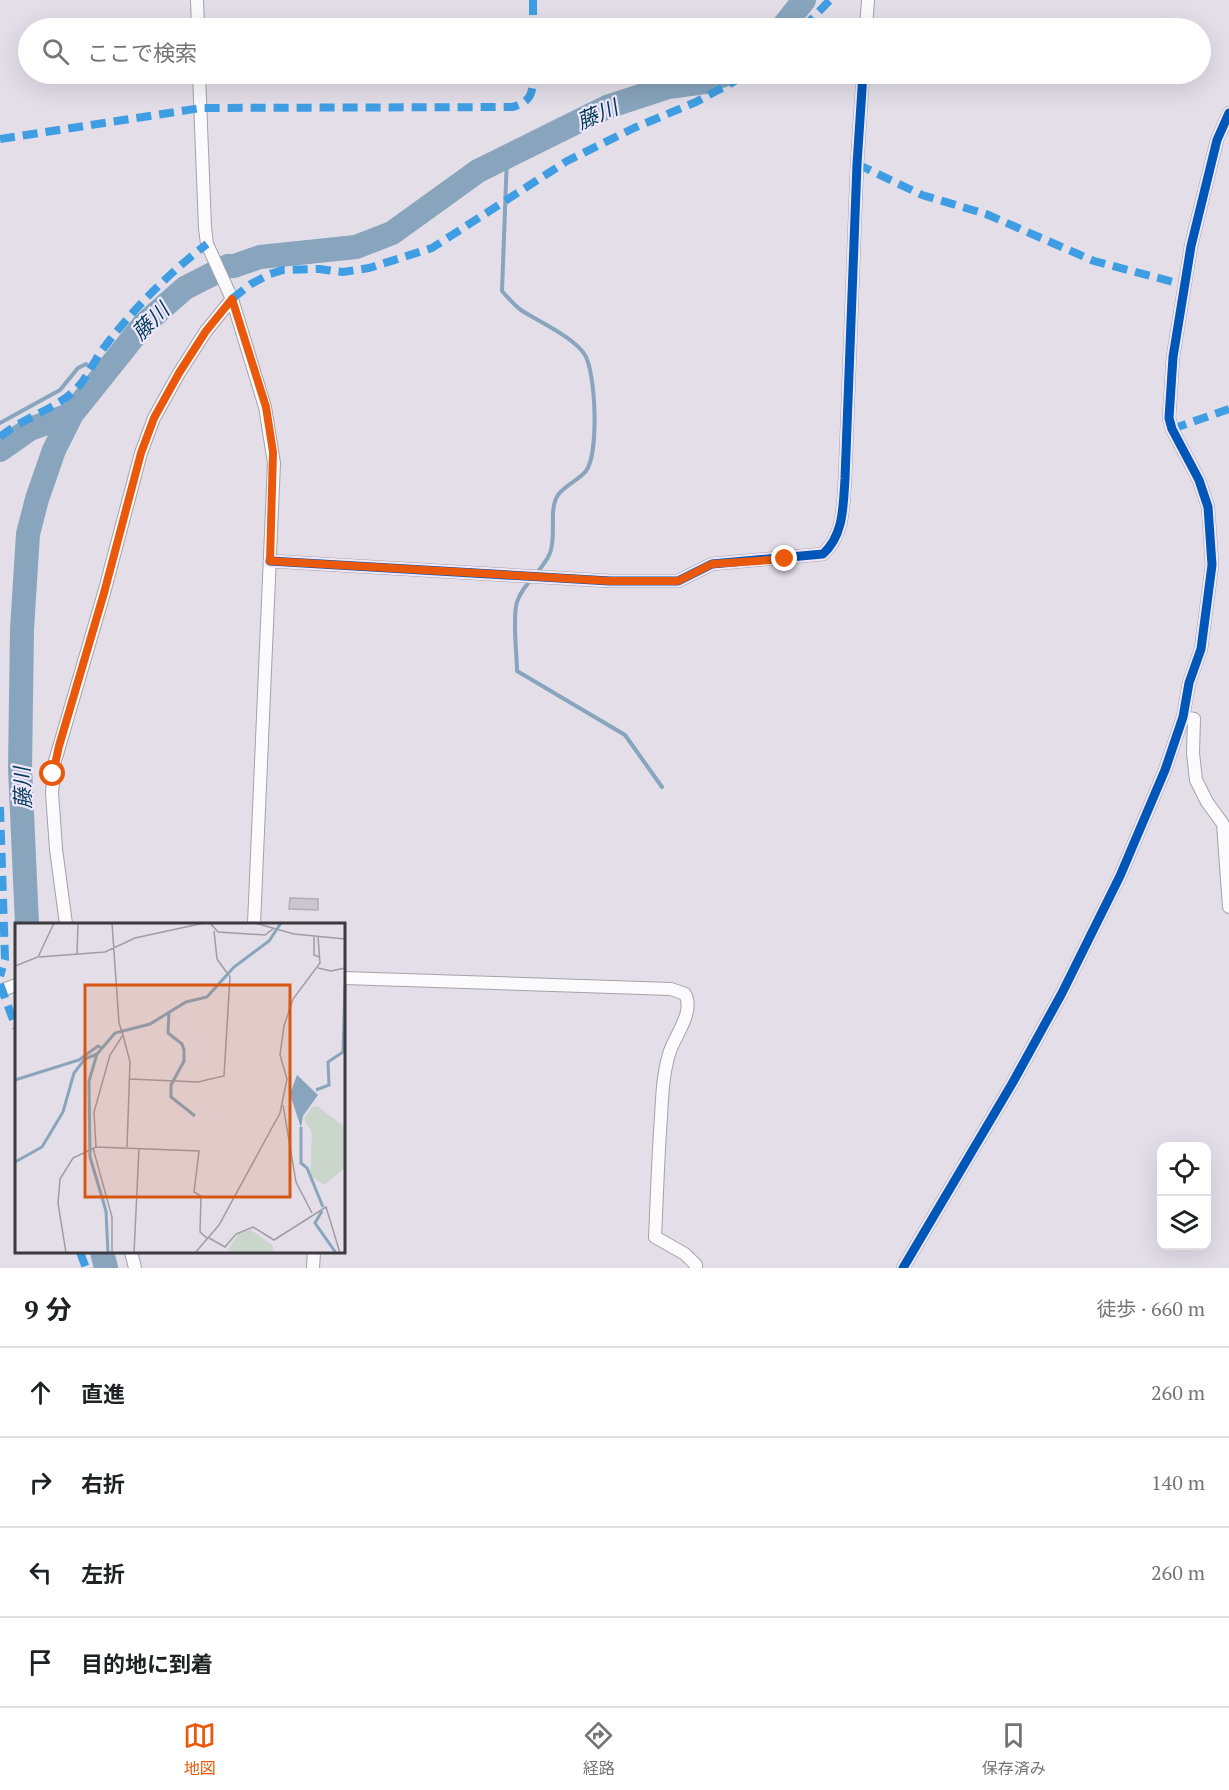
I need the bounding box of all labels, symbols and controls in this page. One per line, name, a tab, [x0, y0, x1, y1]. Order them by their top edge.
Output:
search box	[18, 18, 1211, 84]
icon: search	[39, 35, 72, 68]
text: ここで検索	[87, 38, 197, 67]
water label: 藤川	[572, 92, 624, 135]
water label: 藤川	[125, 295, 176, 346]
route end	[771, 545, 797, 571]
route start	[39, 760, 65, 786]
water label: 藤川	[7, 765, 37, 809]
inset map	[15, 923, 345, 1253]
map controls	[1157, 1142, 1211, 1250]
button: locate	[1157, 1142, 1211, 1196]
button: layers	[1157, 1196, 1211, 1250]
text: 9 分	[24, 1292, 72, 1326]
text: 徒歩 · 660 m	[1096, 1295, 1205, 1322]
icon: ahead	[24, 1376, 57, 1409]
text: 直進	[81, 1379, 125, 1408]
text: 260 m	[1151, 1379, 1205, 1406]
icon: right	[24, 1466, 57, 1499]
text: 右折	[81, 1469, 125, 1498]
text: 140 m	[1151, 1469, 1205, 1496]
icon: left	[24, 1556, 57, 1589]
text: 左折	[81, 1559, 125, 1588]
text: 260 m	[1151, 1559, 1205, 1586]
icon: arrive	[24, 1646, 57, 1679]
text: 目的地に到着	[81, 1649, 213, 1678]
tab: 地図	[183, 1719, 216, 1779]
tab: 経路	[582, 1719, 615, 1779]
tab: 保存済み	[982, 1719, 1046, 1779]

